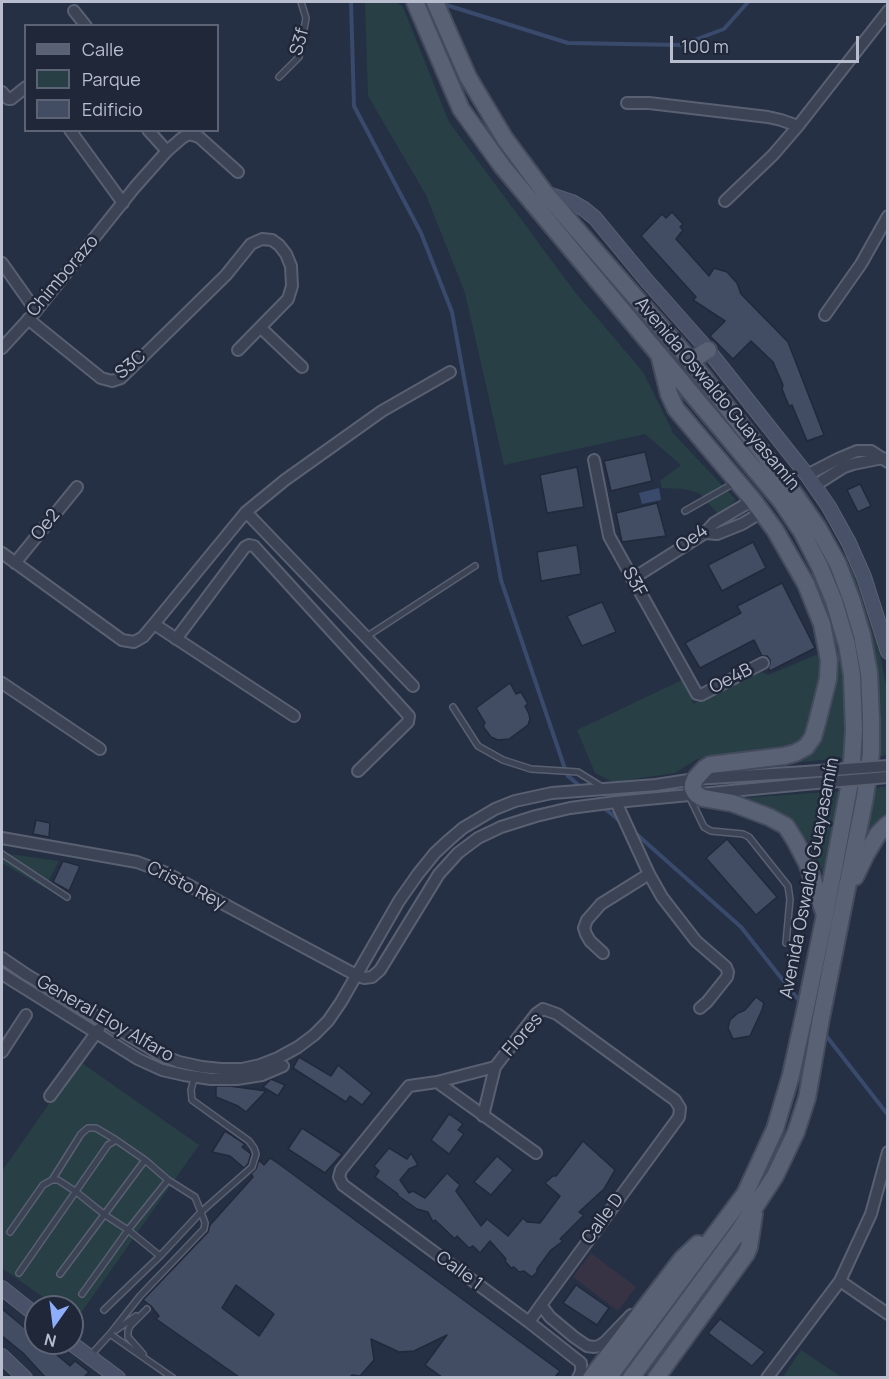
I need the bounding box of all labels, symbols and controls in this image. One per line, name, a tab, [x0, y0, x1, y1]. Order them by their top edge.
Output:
legend	[24, 24, 219, 132]
scale bar	[673, 24, 862, 62]
street label: S3f	[286, 26, 314, 58]
text: 100 m	[681, 34, 729, 58]
text: Calle	[82, 37, 124, 61]
text: Parque	[82, 67, 141, 91]
text: Edificio	[82, 97, 143, 121]
street label: Chimborazo	[23, 231, 103, 321]
street label: Avenida Oswaldo Guayasamín	[630, 293, 804, 495]
street label: S3C	[111, 346, 151, 384]
street label: Oe2	[27, 505, 65, 545]
street label: Oe4	[672, 520, 712, 558]
street label: S3F	[617, 564, 651, 600]
street label: Oe4B	[706, 659, 756, 699]
street label: Avenida Oswaldo Guayasamín	[776, 756, 844, 1000]
street label: Cristo Rey	[143, 857, 229, 915]
street label: General Eloy Alfaro	[33, 971, 177, 1067]
street label: Flores	[498, 1009, 548, 1061]
street label: Calle D	[577, 1189, 629, 1249]
street label: Calle 1	[431, 1247, 487, 1295]
north arrow	[24, 1295, 84, 1355]
text: N	[42, 1328, 58, 1353]

